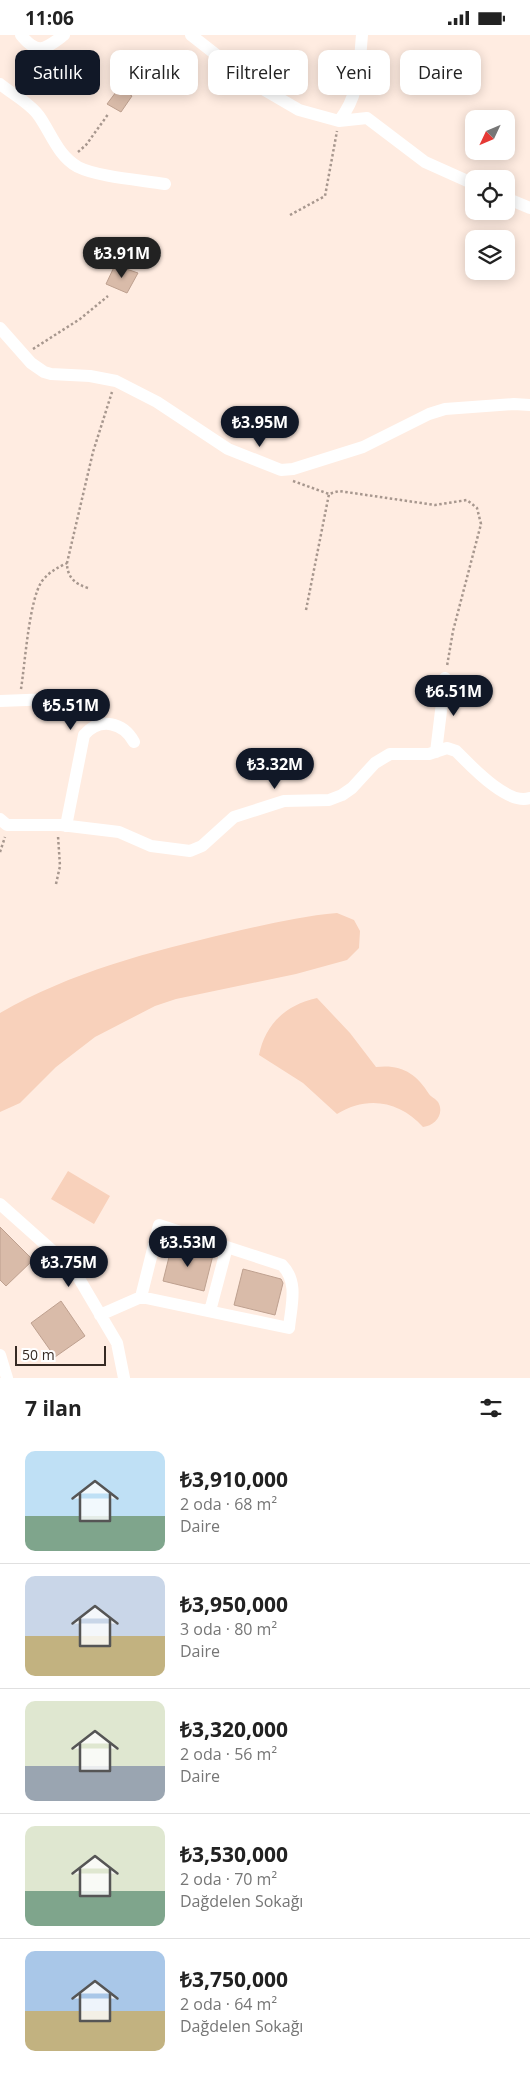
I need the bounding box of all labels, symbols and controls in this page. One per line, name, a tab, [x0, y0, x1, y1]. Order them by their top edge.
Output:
text: 11:06	[25, 5, 74, 31]
chip: Satılık	[15, 50, 100, 95]
chip: Kiralık	[110, 50, 198, 95]
chip: Filtreler	[208, 50, 308, 95]
chip: Yeni	[318, 50, 390, 95]
chip: Daire	[400, 50, 481, 95]
north arrow	[465, 110, 515, 160]
map controls	[465, 110, 515, 280]
button: locate	[465, 170, 515, 220]
button: layers	[465, 230, 515, 280]
pin: ₺3.91M	[81, 237, 163, 279]
text: ₺3.91M	[94, 242, 150, 264]
pin: ₺3.95M	[219, 405, 301, 448]
text: ₺3.95M	[232, 411, 288, 433]
pin: ₺6.51M	[413, 675, 495, 717]
text: ₺6.51M	[426, 680, 482, 702]
pin: ₺5.51M	[30, 689, 112, 731]
text: ₺5.51M	[43, 694, 99, 716]
pin: ₺3.32M	[234, 747, 316, 790]
text: ₺3.32M	[247, 753, 303, 775]
pin: ₺3.53M	[147, 1225, 229, 1268]
text: ₺3.53M	[160, 1231, 216, 1253]
pin: ₺3.75M	[28, 1245, 110, 1288]
text: ₺3.75M	[41, 1251, 97, 1273]
scale bar	[15, 1343, 106, 1366]
text: 50 m	[22, 1345, 55, 1364]
text: 7 ilan	[25, 1394, 82, 1422]
icon: filters	[477, 1394, 505, 1422]
text: ₺3,910,000	[180, 1465, 288, 1493]
icon: home	[65, 1471, 125, 1531]
text: 2 oda · 68 m²	[180, 1493, 277, 1515]
text: Daire	[180, 1515, 220, 1537]
text: ₺3,950,000	[180, 1590, 288, 1618]
icon: home	[65, 1596, 125, 1656]
text: 3 oda · 80 m²	[180, 1618, 277, 1640]
text: Daire	[180, 1640, 220, 1662]
text: ₺3,320,000	[180, 1715, 288, 1743]
icon: home	[65, 1721, 125, 1781]
text: 2 oda · 56 m²	[180, 1743, 277, 1765]
text: Daire	[180, 1765, 220, 1787]
text: ₺3,530,000	[180, 1840, 288, 1868]
icon: home	[65, 1846, 125, 1906]
text: 2 oda · 70 m²	[180, 1868, 277, 1890]
text: Dağdelen Sokağı	[180, 1890, 303, 1912]
text: ₺3,750,000	[180, 1965, 288, 1993]
icon: home	[65, 1971, 125, 2031]
text: 2 oda · 64 m²	[180, 1993, 277, 2015]
text: Dağdelen Sokağı	[180, 2015, 303, 2037]

